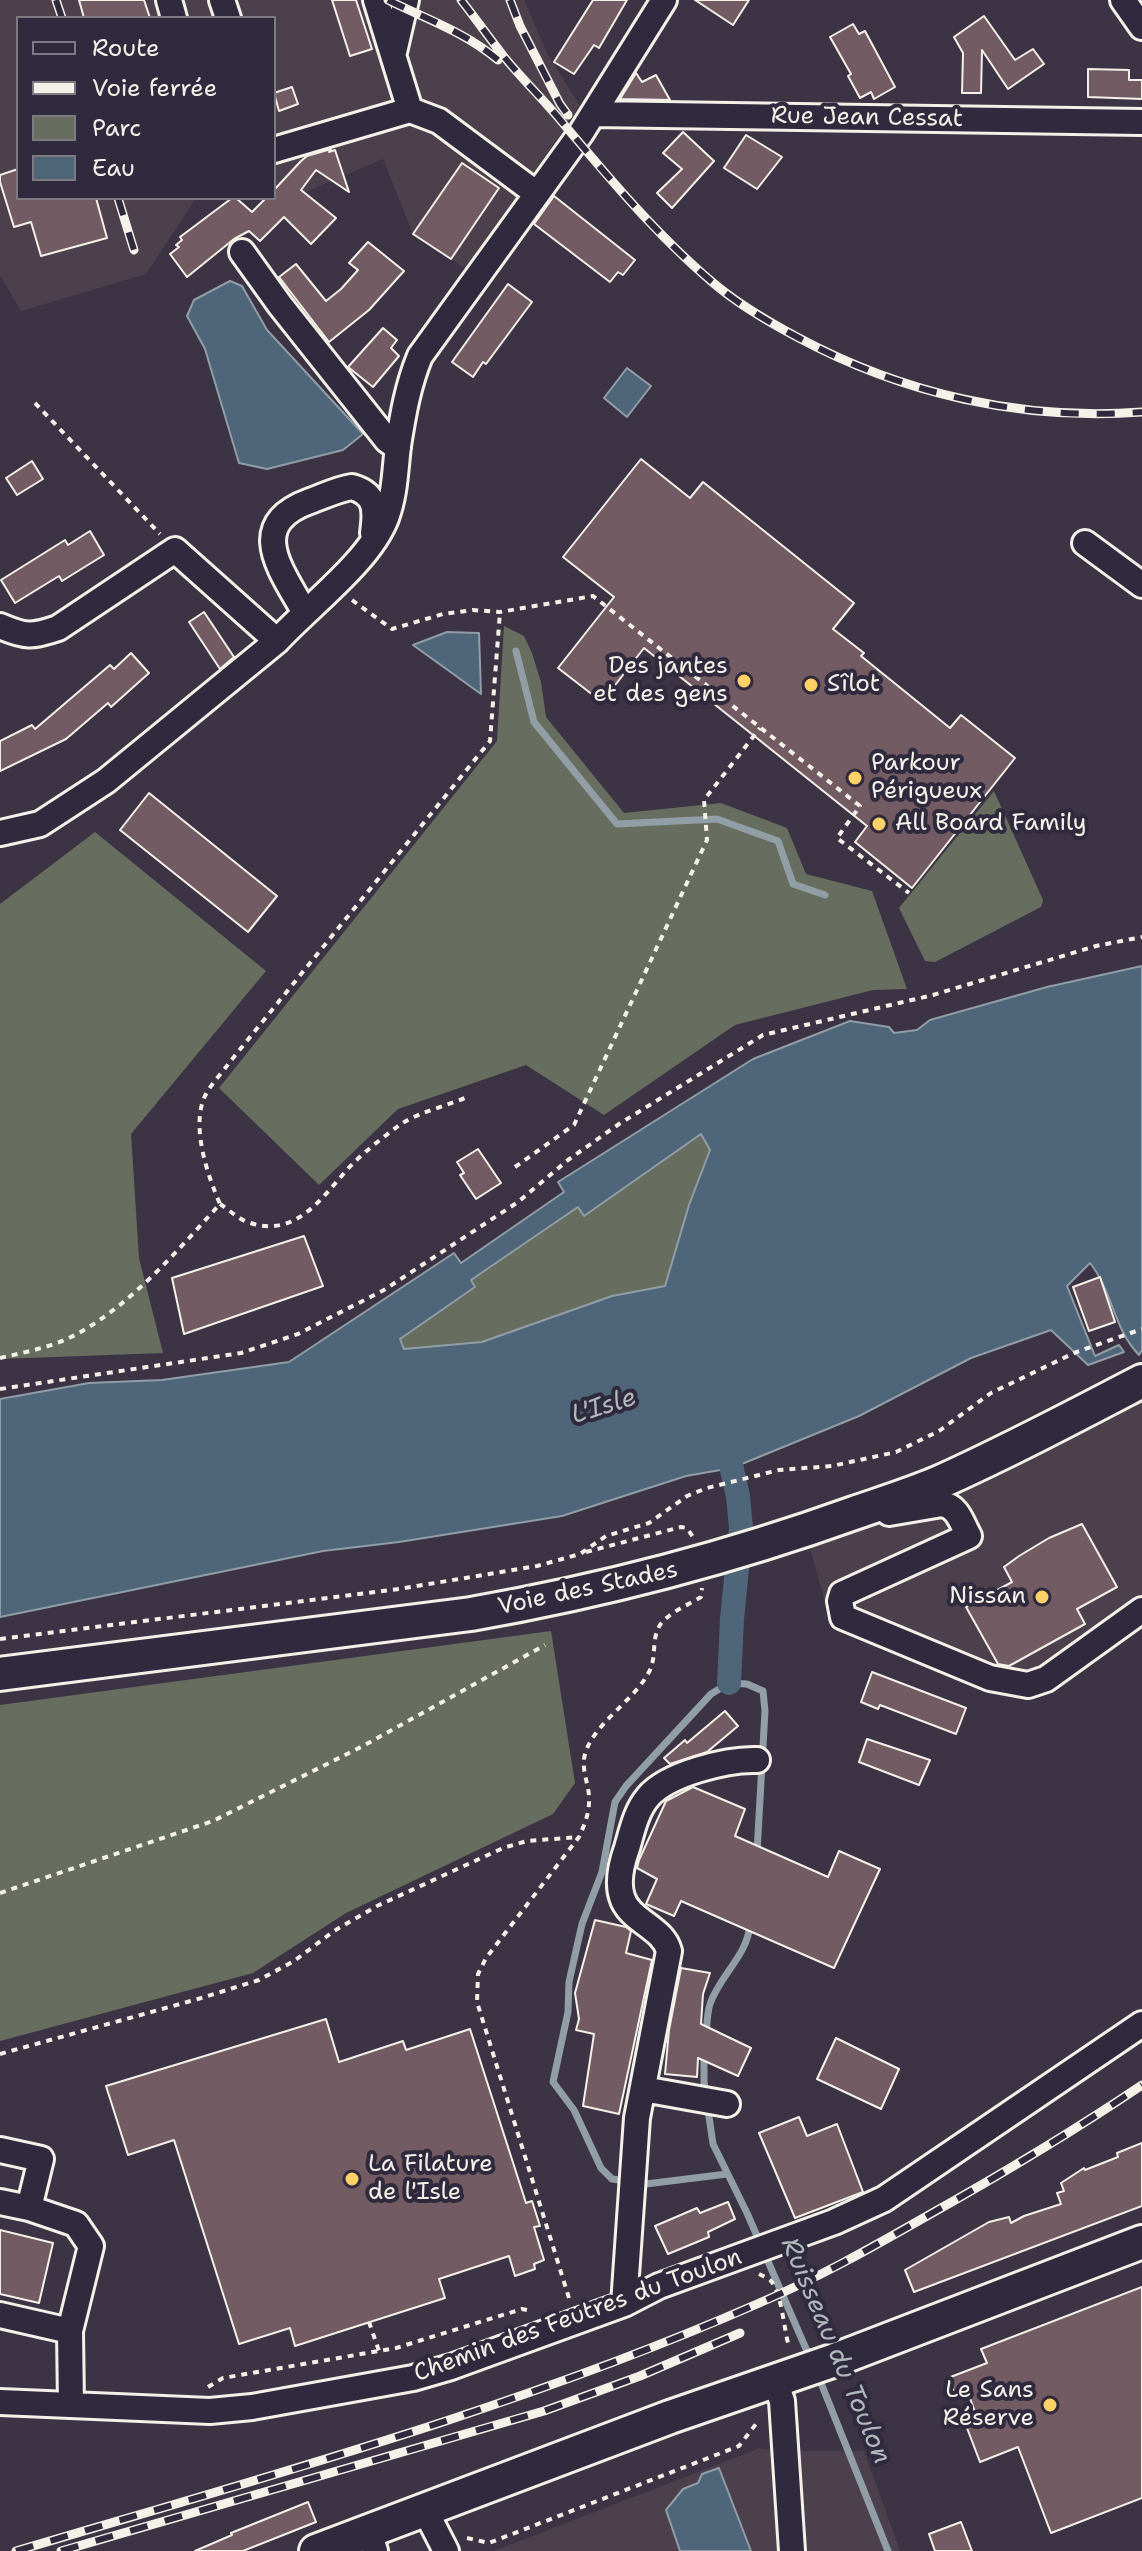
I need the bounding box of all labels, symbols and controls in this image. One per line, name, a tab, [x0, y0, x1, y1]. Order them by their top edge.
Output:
legend	[16, 16, 276, 200]
text: Route	[92, 32, 160, 64]
text: Voie ferrée	[92, 72, 217, 104]
street label: Rue Jean Cessat	[771, 102, 963, 134]
text: Parc	[92, 112, 141, 144]
text: Eau	[92, 152, 135, 184]
place label: Des jantes et des gens	[593, 653, 728, 709]
place label: Sîlot	[827, 671, 880, 699]
marker: Des jantes et des gens	[735, 672, 753, 690]
marker: Sîlot	[802, 676, 820, 694]
place label: Parkour Périgueux	[871, 750, 982, 806]
marker: Parkour Périgueux	[846, 769, 864, 787]
place label: All Board Family	[895, 810, 1087, 838]
marker: All Board Family	[870, 815, 888, 833]
water label: L'Isle	[568, 1382, 640, 1432]
street label: Voie des Stades	[495, 1556, 681, 1622]
place label: Nissan	[949, 1583, 1026, 1611]
marker: Nissan	[1033, 1588, 1051, 1606]
place label: La Filature de l'Isle	[368, 2151, 493, 2207]
marker: La Filature de l'Isle	[343, 2170, 361, 2188]
water label: Ruisseau du Toulon	[773, 2233, 897, 2469]
street label: Chemin des Feutres du Toulon	[410, 2243, 746, 2389]
place label: Le Sans Réserve	[943, 2377, 1034, 2433]
marker: Le Sans Réserve	[1041, 2396, 1059, 2414]

